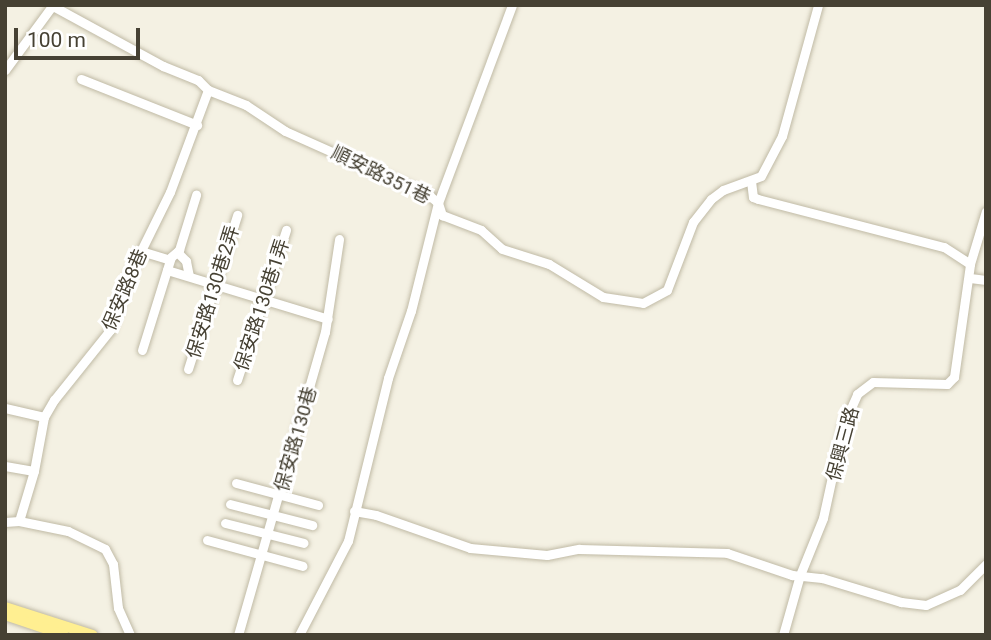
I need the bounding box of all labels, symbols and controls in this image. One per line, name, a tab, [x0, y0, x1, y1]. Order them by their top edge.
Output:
scale bar	[18, 14, 144, 58]
text: 100 m	[27, 28, 86, 52]
street label: 順安路351巷	[327, 141, 435, 209]
street label: 保安路130巷2弄	[182, 223, 244, 361]
street label: 保安路130巷1弄	[230, 236, 294, 374]
street label: 保安路8巷	[98, 246, 152, 334]
street label: 保安路130巷	[270, 384, 322, 494]
street label: 保興三路	[822, 404, 864, 484]

